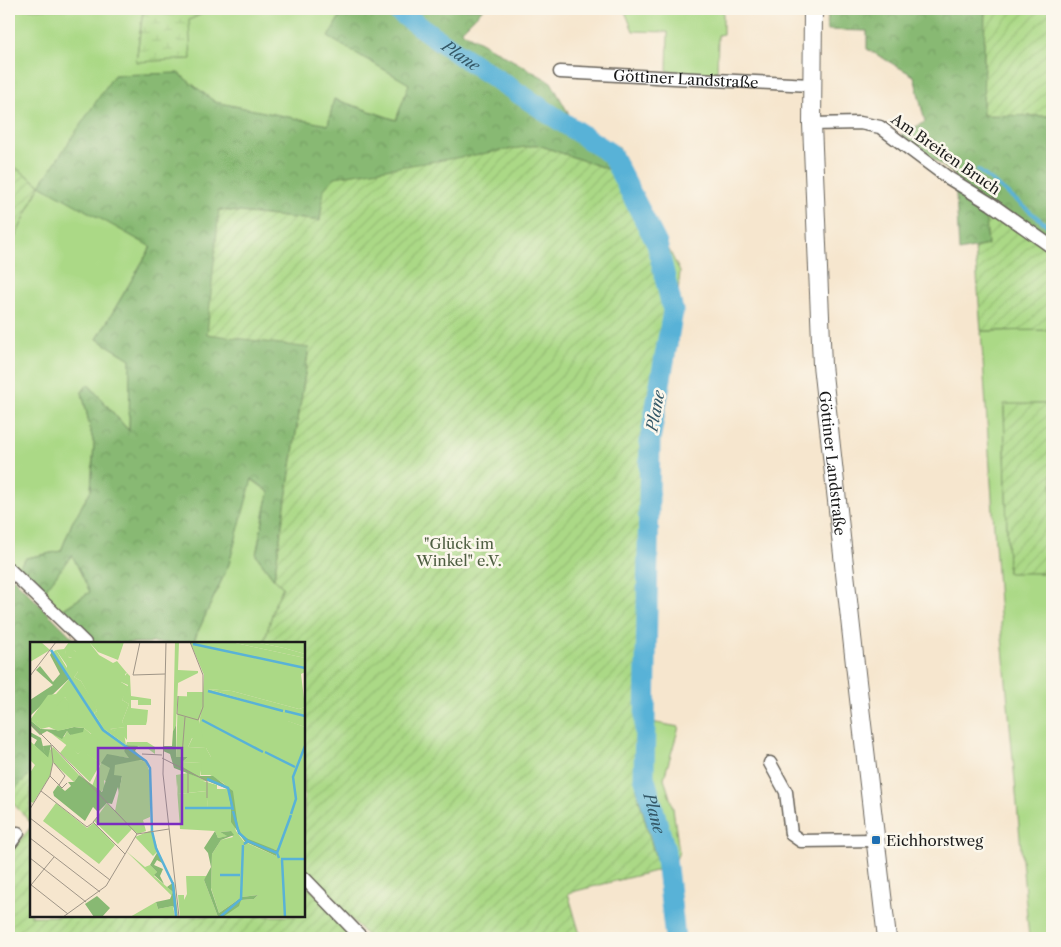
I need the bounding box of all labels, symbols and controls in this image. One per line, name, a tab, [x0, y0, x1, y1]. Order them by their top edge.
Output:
water label: Plane	[437, 35, 485, 76]
street label: Göttiner Landstraße	[613, 65, 759, 92]
street label: Am Breiten Bruch	[887, 109, 1005, 199]
water label: Plane	[641, 388, 669, 435]
street label: Göttiner Landstraße	[815, 390, 850, 536]
park label: "Glück im Winkel" e.V.	[415, 534, 502, 570]
inset map	[30, 642, 305, 917]
water label: Plane	[639, 789, 670, 837]
place label: Eichhorstweg	[886, 831, 983, 850]
marker: Eichhorstweg	[870, 834, 882, 846]

